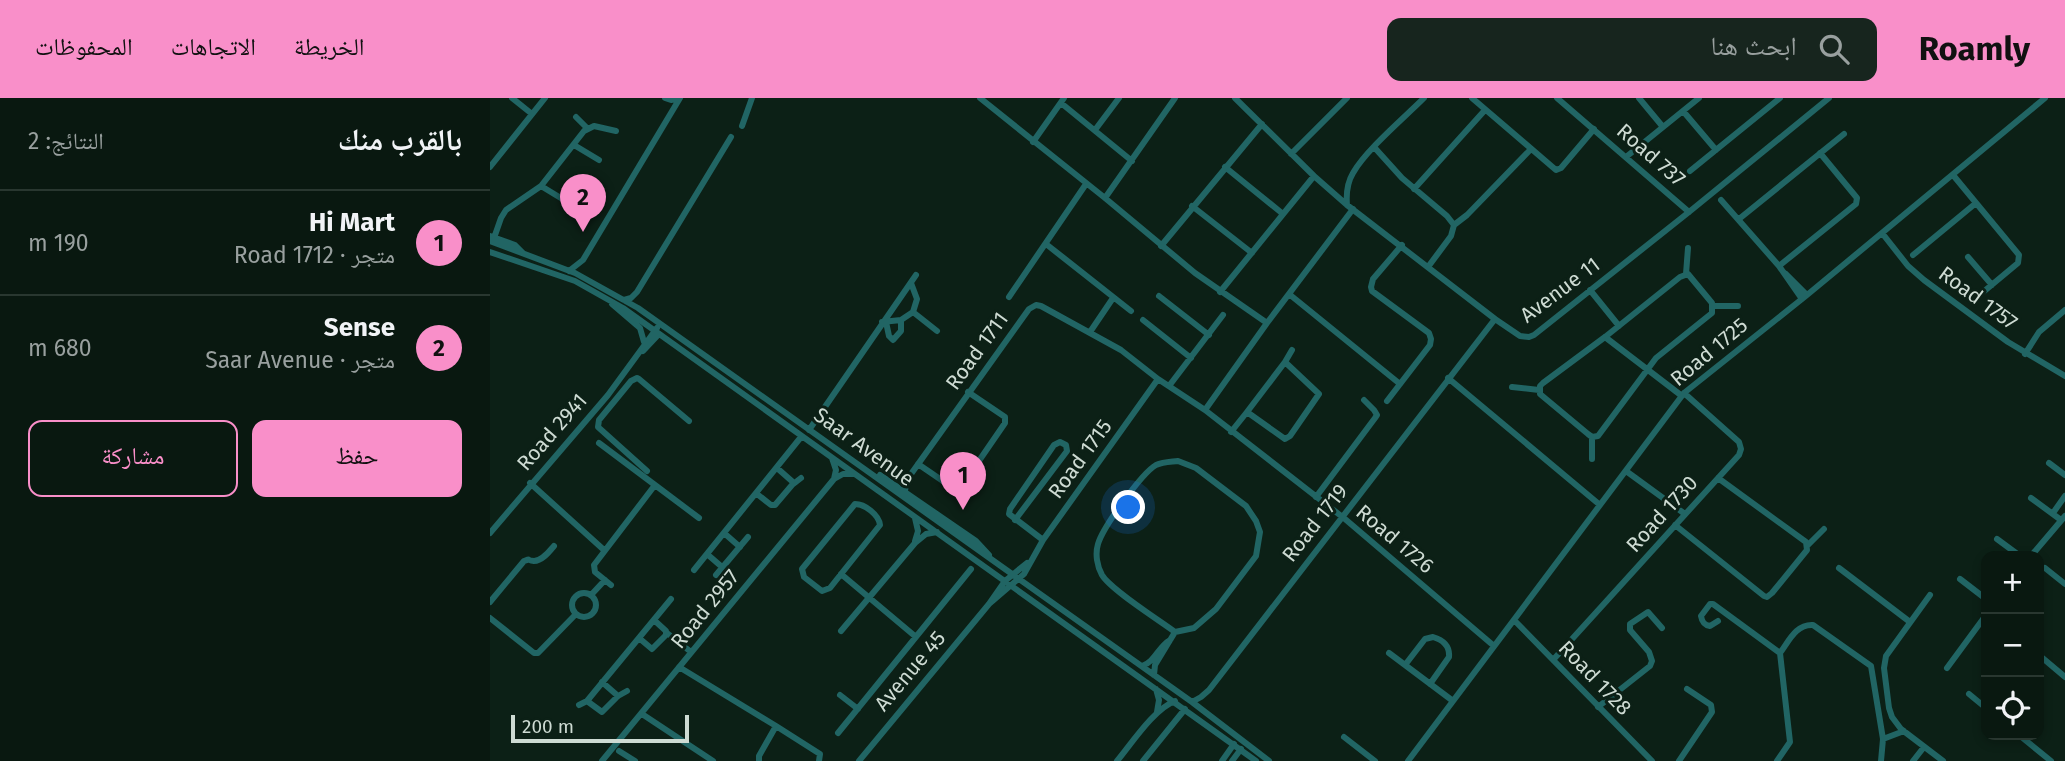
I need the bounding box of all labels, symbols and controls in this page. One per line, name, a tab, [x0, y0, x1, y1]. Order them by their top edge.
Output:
search box	[1387, 18, 1877, 81]
text: Roamly	[1919, 29, 2030, 69]
icon: search	[1815, 30, 1853, 68]
text: ابحث هنا	[1710, 31, 1797, 62]
text: المحفوظات	[35, 33, 133, 61]
text: الاتجاهات	[171, 33, 256, 61]
text: الخريطة	[294, 33, 365, 61]
street label: Road 737	[1611, 118, 1691, 192]
text: بالقرب منك	[338, 122, 462, 158]
text: النتائج: 2	[28, 127, 104, 155]
pin: 2	[560, 174, 606, 232]
text: Hi Mart	[309, 207, 395, 238]
text: 190 m	[28, 229, 89, 257]
text: 1	[434, 229, 444, 257]
text: متجر · Road 1712	[234, 241, 395, 269]
street label: Avenue 11	[1515, 252, 1605, 328]
street label: Road 1757	[1933, 261, 2023, 335]
street label: Road 1711	[940, 307, 1014, 395]
text: Sense	[324, 312, 395, 343]
street label: Road 1725	[1665, 312, 1753, 392]
text: 680 m	[28, 334, 92, 362]
text: 2	[433, 334, 445, 362]
text: متجر · Saar Avenue	[205, 346, 395, 374]
street label: Road 2941	[511, 388, 593, 476]
street label: Saar Avenue	[809, 402, 919, 492]
street label: Road 1715	[1043, 414, 1117, 504]
button: مشاركة	[28, 420, 238, 497]
button: حفظ	[252, 420, 462, 497]
pin: 1	[940, 452, 986, 510]
street label: Road 1730	[1621, 470, 1703, 558]
street label: Road 1719	[1276, 479, 1354, 567]
your location	[1111, 490, 1145, 524]
street label: Road 1726	[1351, 499, 1439, 579]
map controls	[1981, 551, 2044, 740]
button: +	[1981, 551, 2044, 614]
street label: Road 2957	[665, 564, 745, 654]
button: −	[1981, 614, 2044, 677]
street label: Avenue 45	[869, 626, 951, 716]
street label: Road 1728	[1553, 635, 1637, 721]
button: locate	[1981, 677, 2044, 740]
scale bar	[511, 712, 690, 744]
text: 200 m	[522, 715, 574, 738]

